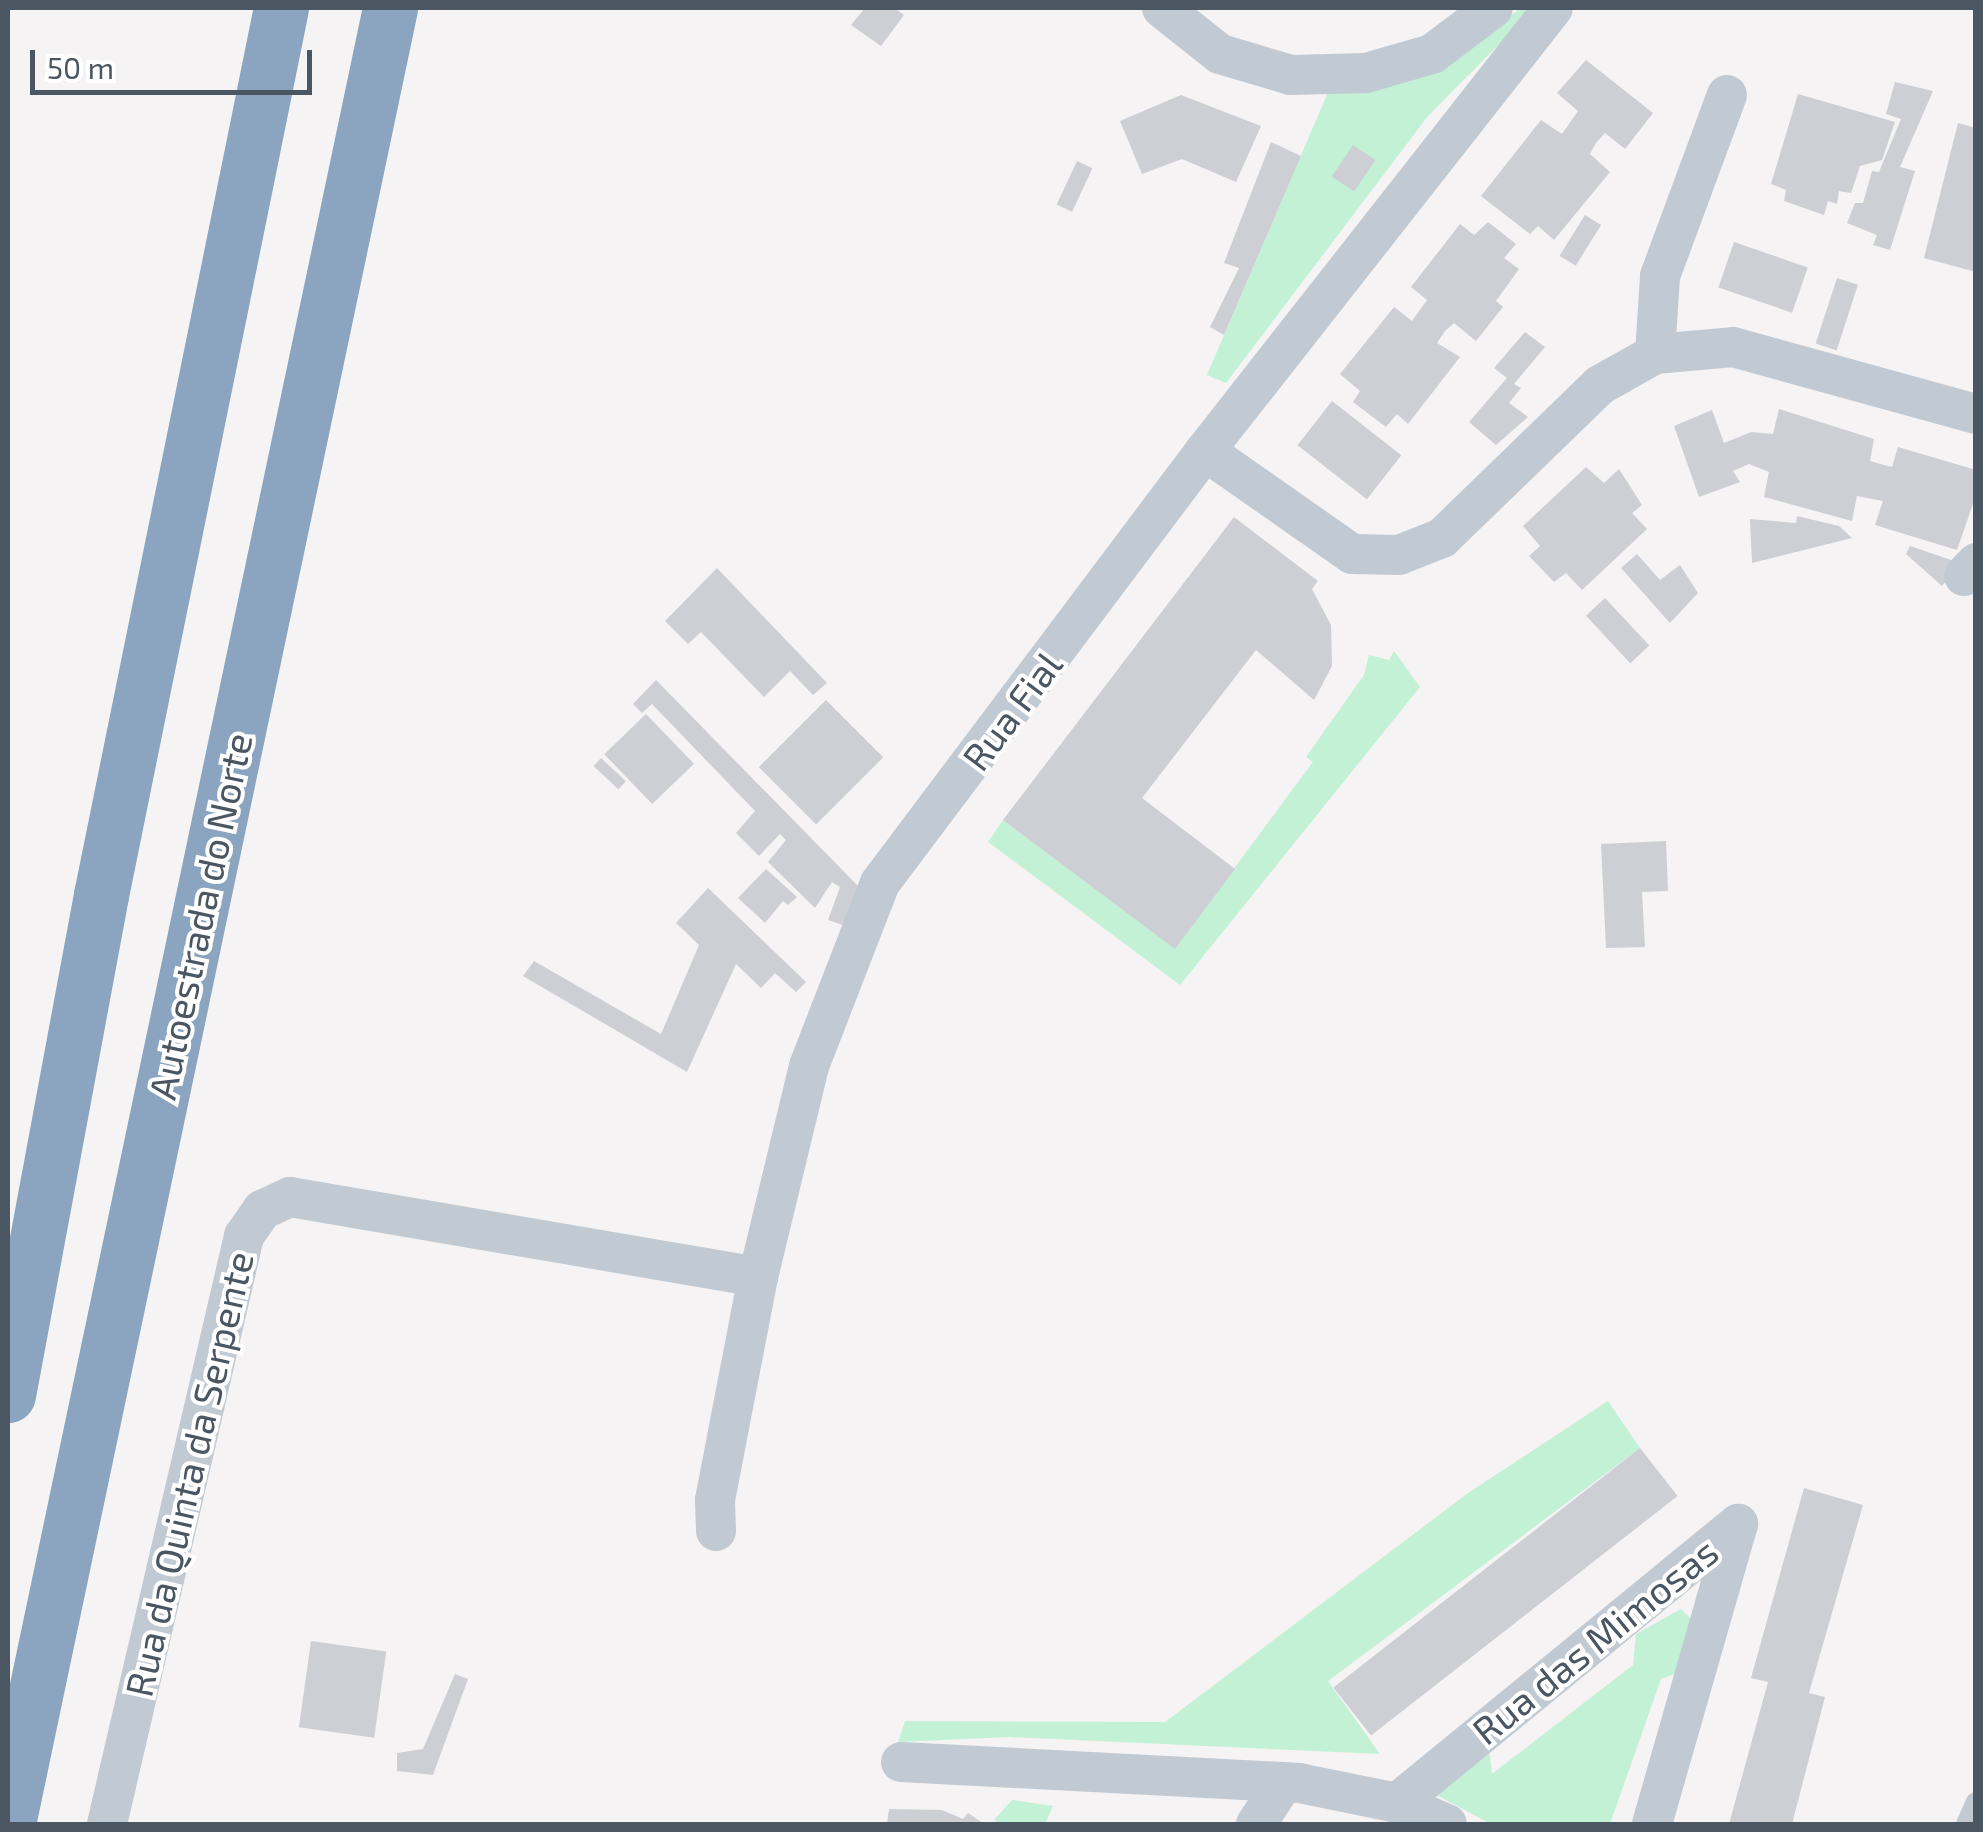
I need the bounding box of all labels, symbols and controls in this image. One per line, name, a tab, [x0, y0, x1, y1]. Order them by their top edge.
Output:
scale bar	[35, 30, 318, 92]
text: 50 m	[47, 49, 114, 85]
street label: Rua Fial	[953, 643, 1071, 779]
street label: Autoestrada do Norte	[139, 729, 261, 1103]
street label: Rua da Quinta da Serpente	[116, 1247, 262, 1701]
street label: Rua das Mimosas	[1463, 1528, 1727, 1754]

